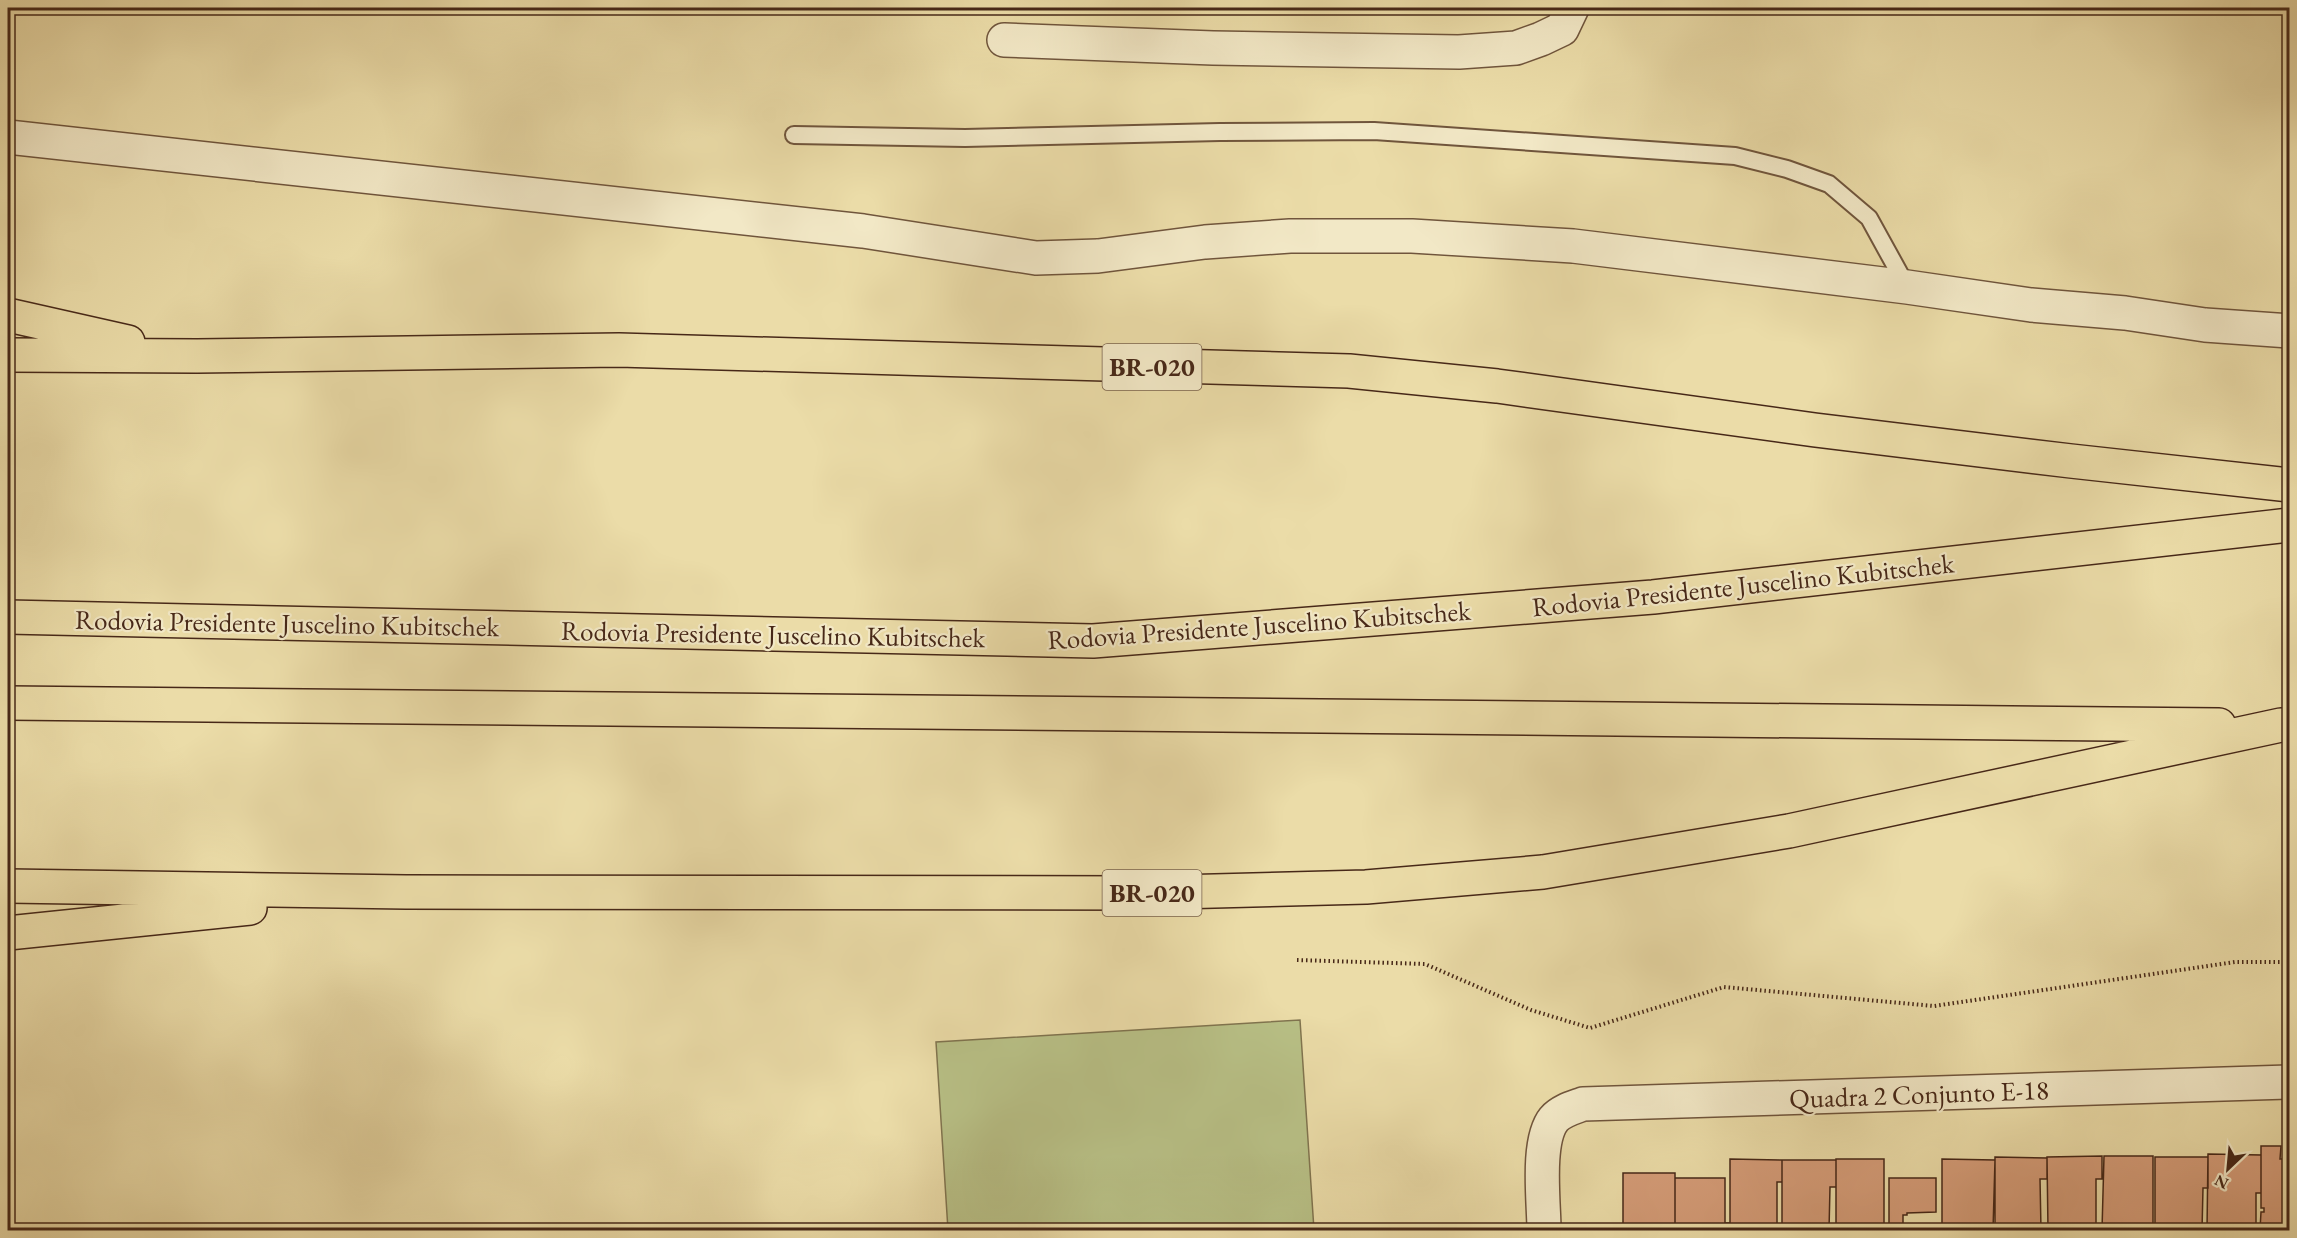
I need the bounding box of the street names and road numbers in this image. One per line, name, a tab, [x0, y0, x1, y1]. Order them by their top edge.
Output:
road number: BR-020	[1102, 344, 1202, 390]
street label: Rodovia Presidente Juscelino Kubitschek	[1530, 545, 1956, 625]
street label: Rodovia Presidente Juscelino Kubitschek	[1046, 593, 1472, 657]
street label: Rodovia Presidente Juscelino Kubitschek	[75, 602, 500, 644]
street label: Rodovia Presidente Juscelino Kubitschek	[561, 613, 986, 655]
road number: BR-020	[1102, 870, 1202, 916]
street label: Quadra 2 Conjunto E-18	[1788, 1072, 2050, 1116]

